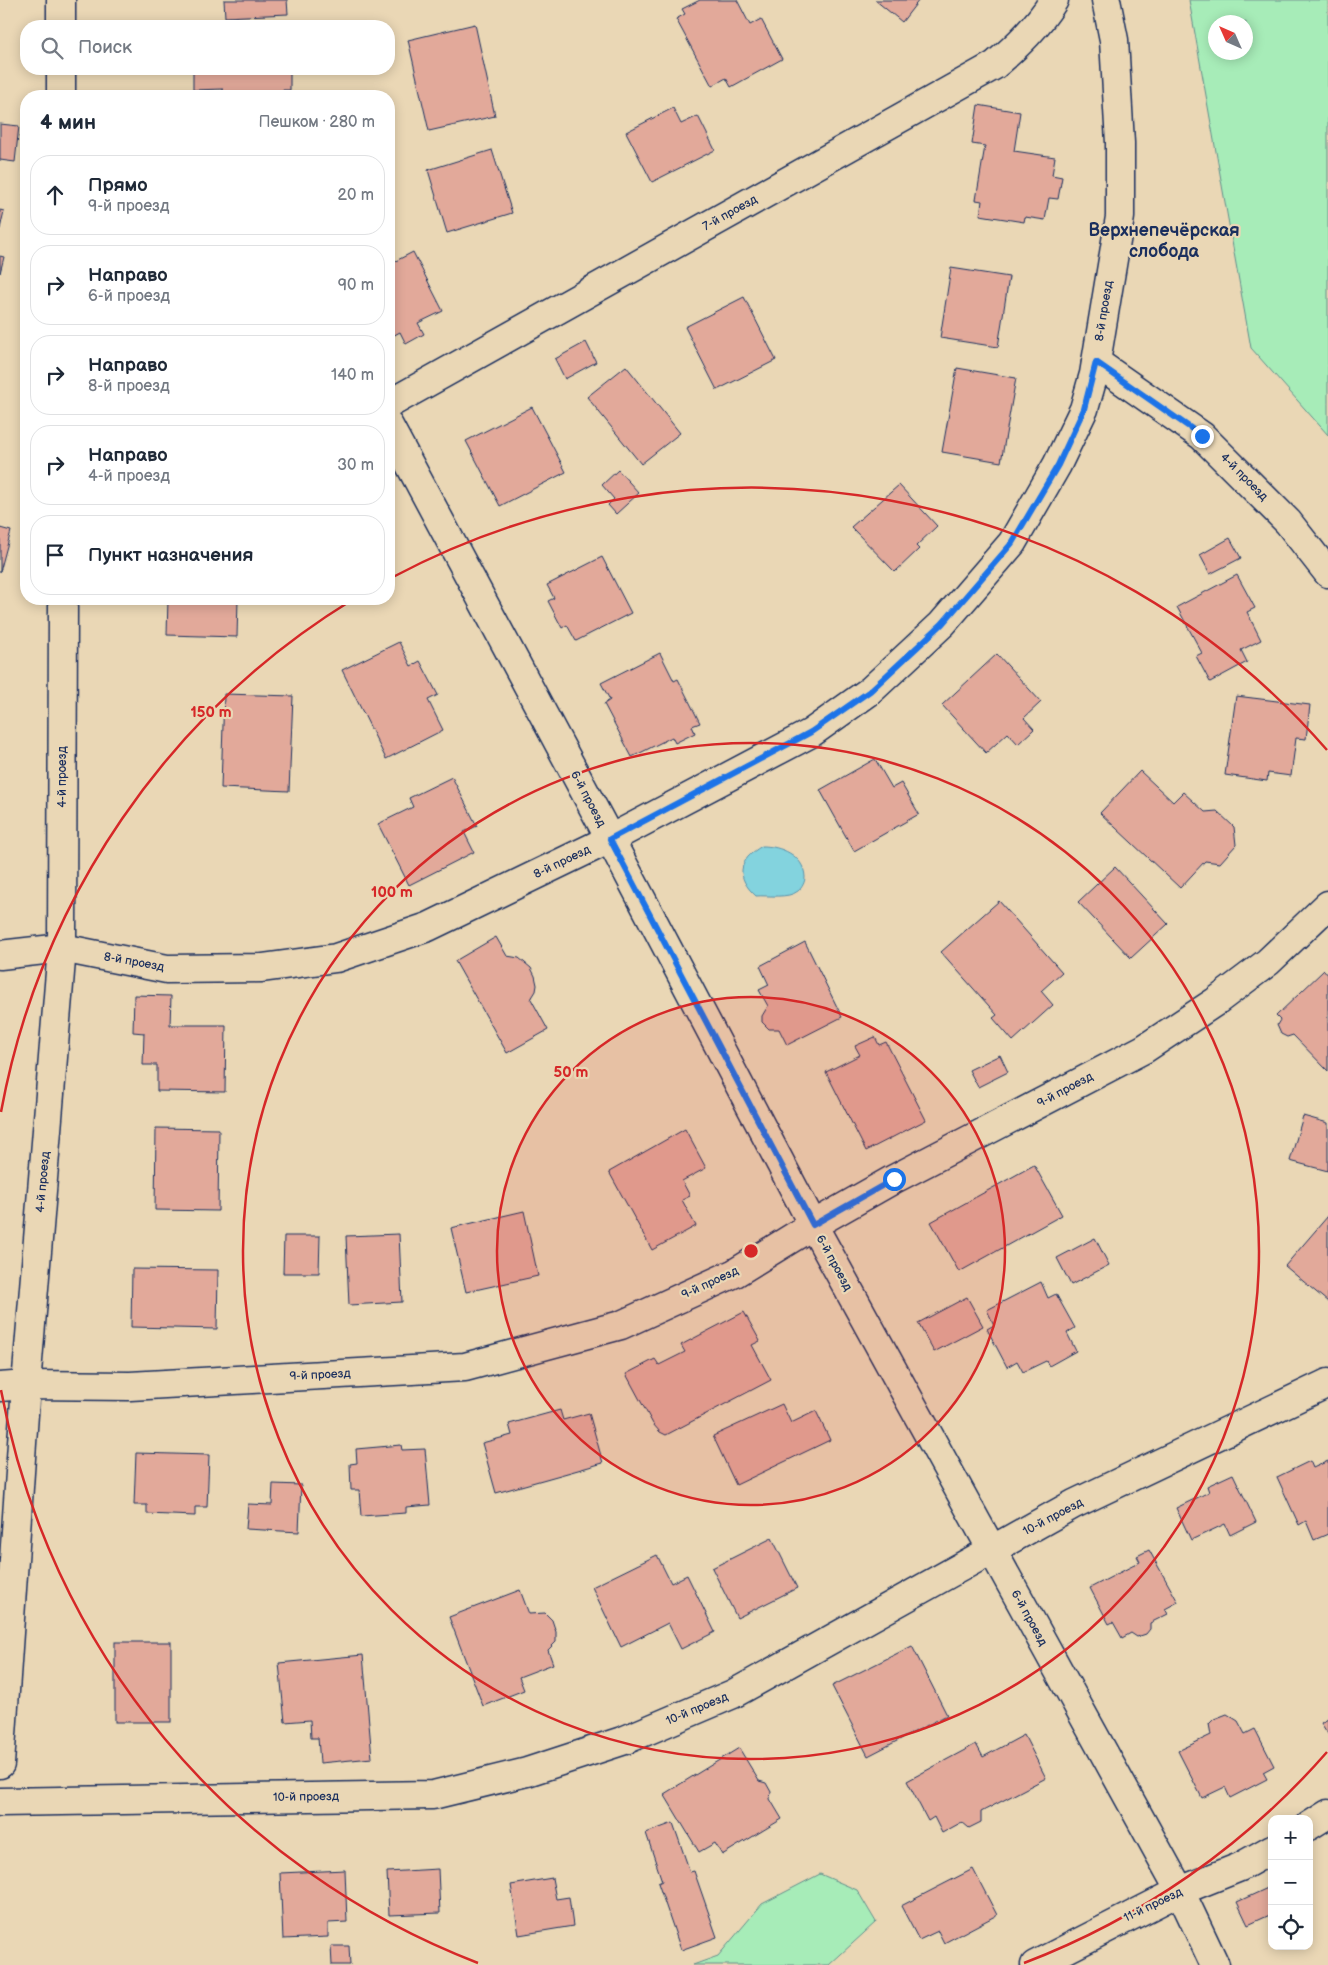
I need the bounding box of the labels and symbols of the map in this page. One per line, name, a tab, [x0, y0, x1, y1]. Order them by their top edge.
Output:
north arrow	[1208, 15, 1253, 60]
street label: 7-й проезд	[700, 192, 761, 234]
district label: Верхнепечёрская слобода	[1088, 220, 1240, 262]
street label: 8-й проезд	[1092, 279, 1116, 342]
route end	[1191, 425, 1214, 448]
street label: 4-й проезд	[1217, 450, 1272, 505]
text: 150 m	[190, 703, 232, 722]
street label: 4-й проезд	[55, 746, 70, 808]
street label: 6-й проезд	[567, 768, 609, 830]
street label: 8-й проезд	[531, 842, 593, 882]
text: 100 m	[371, 883, 413, 902]
street label: 8-й проезд	[103, 949, 166, 975]
text: 50 m	[554, 1063, 589, 1082]
street label: 9-й проезд	[1034, 1069, 1096, 1111]
street label: 4-й проезд	[33, 1150, 53, 1213]
route start	[883, 1168, 906, 1191]
street label: 6-й проезд	[813, 1232, 856, 1294]
centre of rings	[742, 1242, 760, 1260]
street label: 9-й проезд	[679, 1263, 742, 1303]
street label: 9-й проезд	[289, 1366, 352, 1384]
street label: 10-й проезд	[1020, 1495, 1086, 1539]
street label: 6-й проезд	[1008, 1587, 1051, 1649]
street label: 10-й проезд	[664, 1689, 731, 1729]
street label: 10-й проезд	[273, 1789, 340, 1805]
street label: 11-й проезд	[1121, 1884, 1185, 1926]

